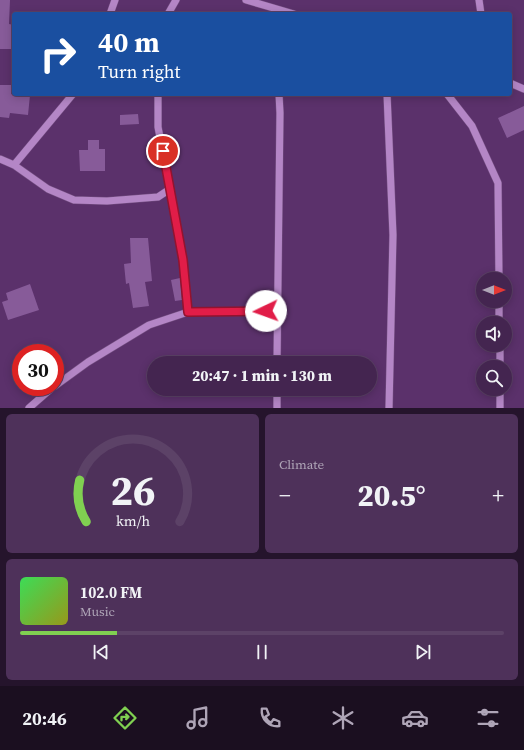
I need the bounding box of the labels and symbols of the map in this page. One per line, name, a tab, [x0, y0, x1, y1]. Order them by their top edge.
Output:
pin	[146, 134, 180, 168]
north arrow	[476, 272, 512, 308]
position arrow	[245, 290, 287, 332]
speed limit sign: 30	[12, 344, 64, 396]

